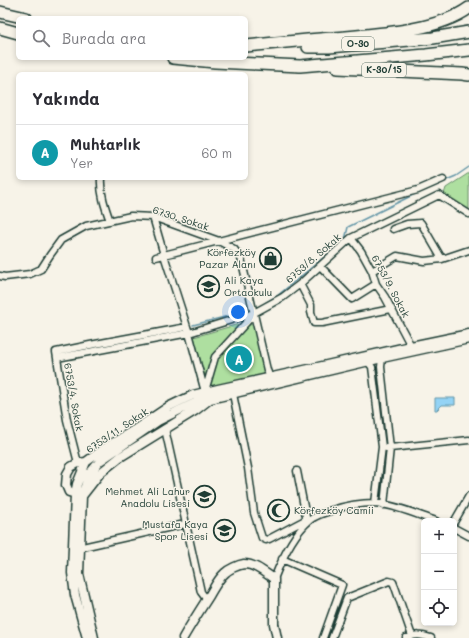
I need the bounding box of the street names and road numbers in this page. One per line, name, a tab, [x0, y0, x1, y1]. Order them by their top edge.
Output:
road number: O-30	[342, 37, 374, 51]
road number: K-30/15	[362, 63, 406, 77]
street label: 6730. Sokak	[151, 202, 211, 234]
street label: 6753/8. Sokak	[282, 230, 344, 286]
street label: 6753/9. Sokak	[369, 252, 413, 320]
street label: 6753/4. Sokak	[61, 362, 87, 432]
street label: 6753/11. Sokak	[83, 404, 151, 456]

